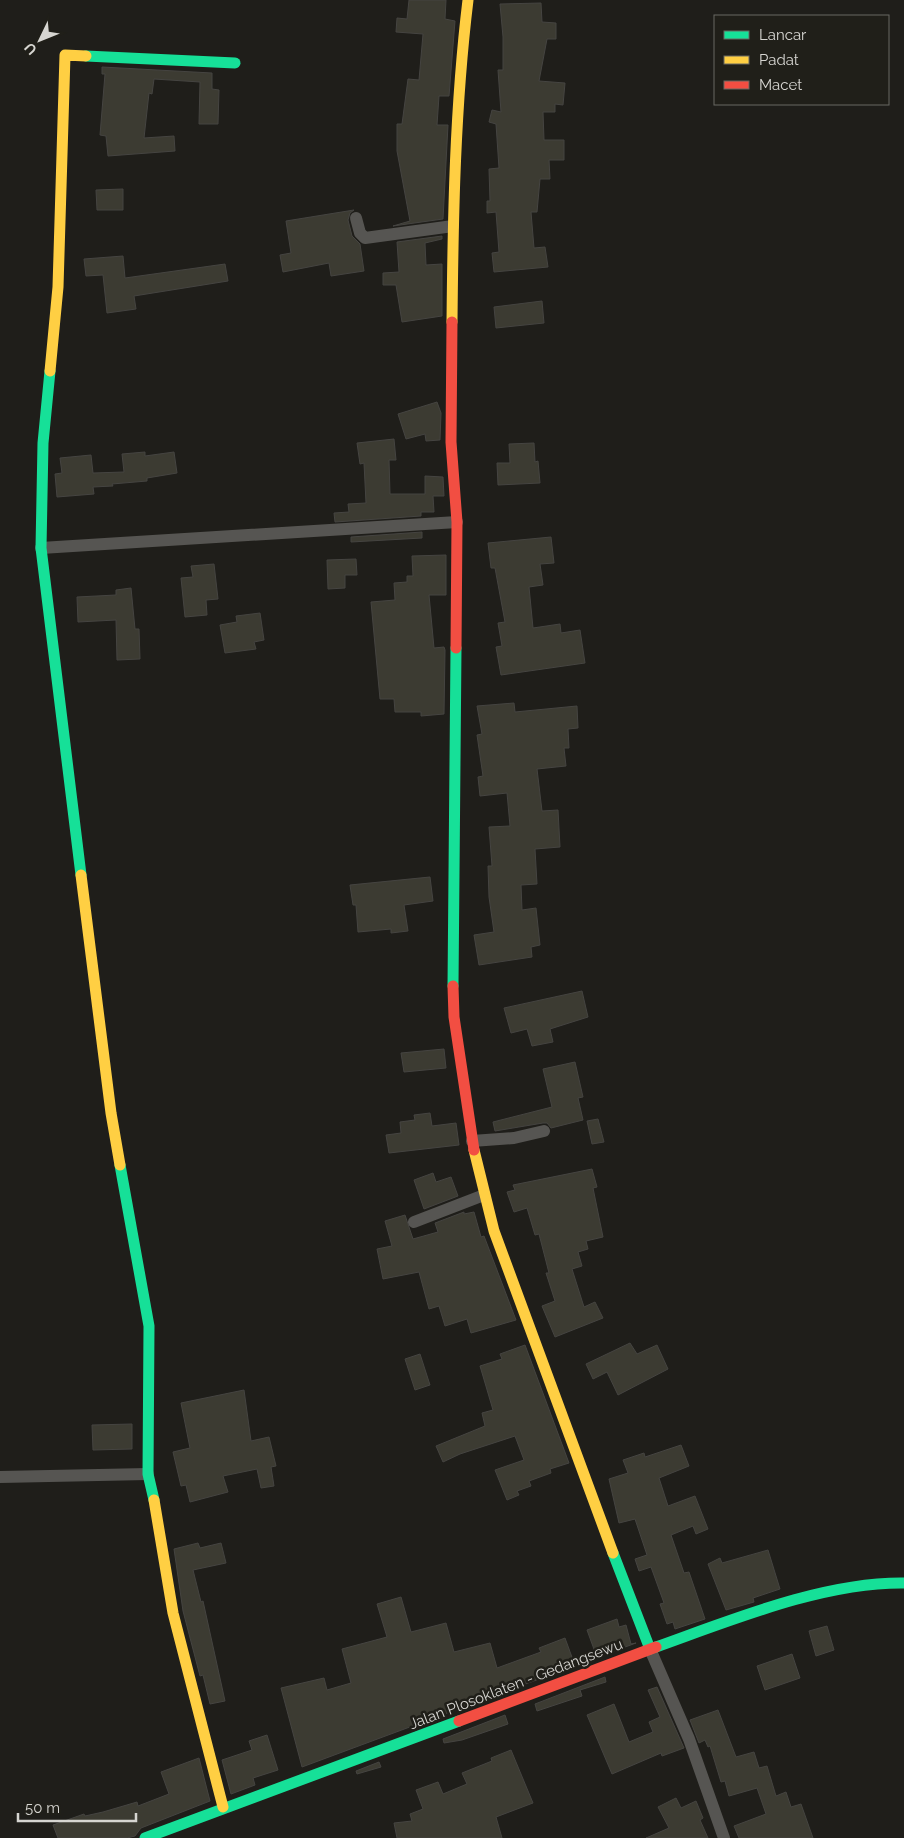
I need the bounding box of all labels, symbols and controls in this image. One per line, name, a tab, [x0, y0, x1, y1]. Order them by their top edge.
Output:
north arrow	[15, 15, 65, 65]
legend	[714, 15, 889, 105]
text: Lancar	[759, 26, 807, 44]
text: U	[21, 40, 40, 58]
text: Padat	[759, 51, 799, 69]
text: Macet	[759, 76, 802, 94]
street label: Jalan Plosoklaten - Gedangsewu	[407, 1635, 625, 1733]
scale bar	[18, 1790, 135, 1822]
text: 50 m	[25, 1799, 60, 1817]

